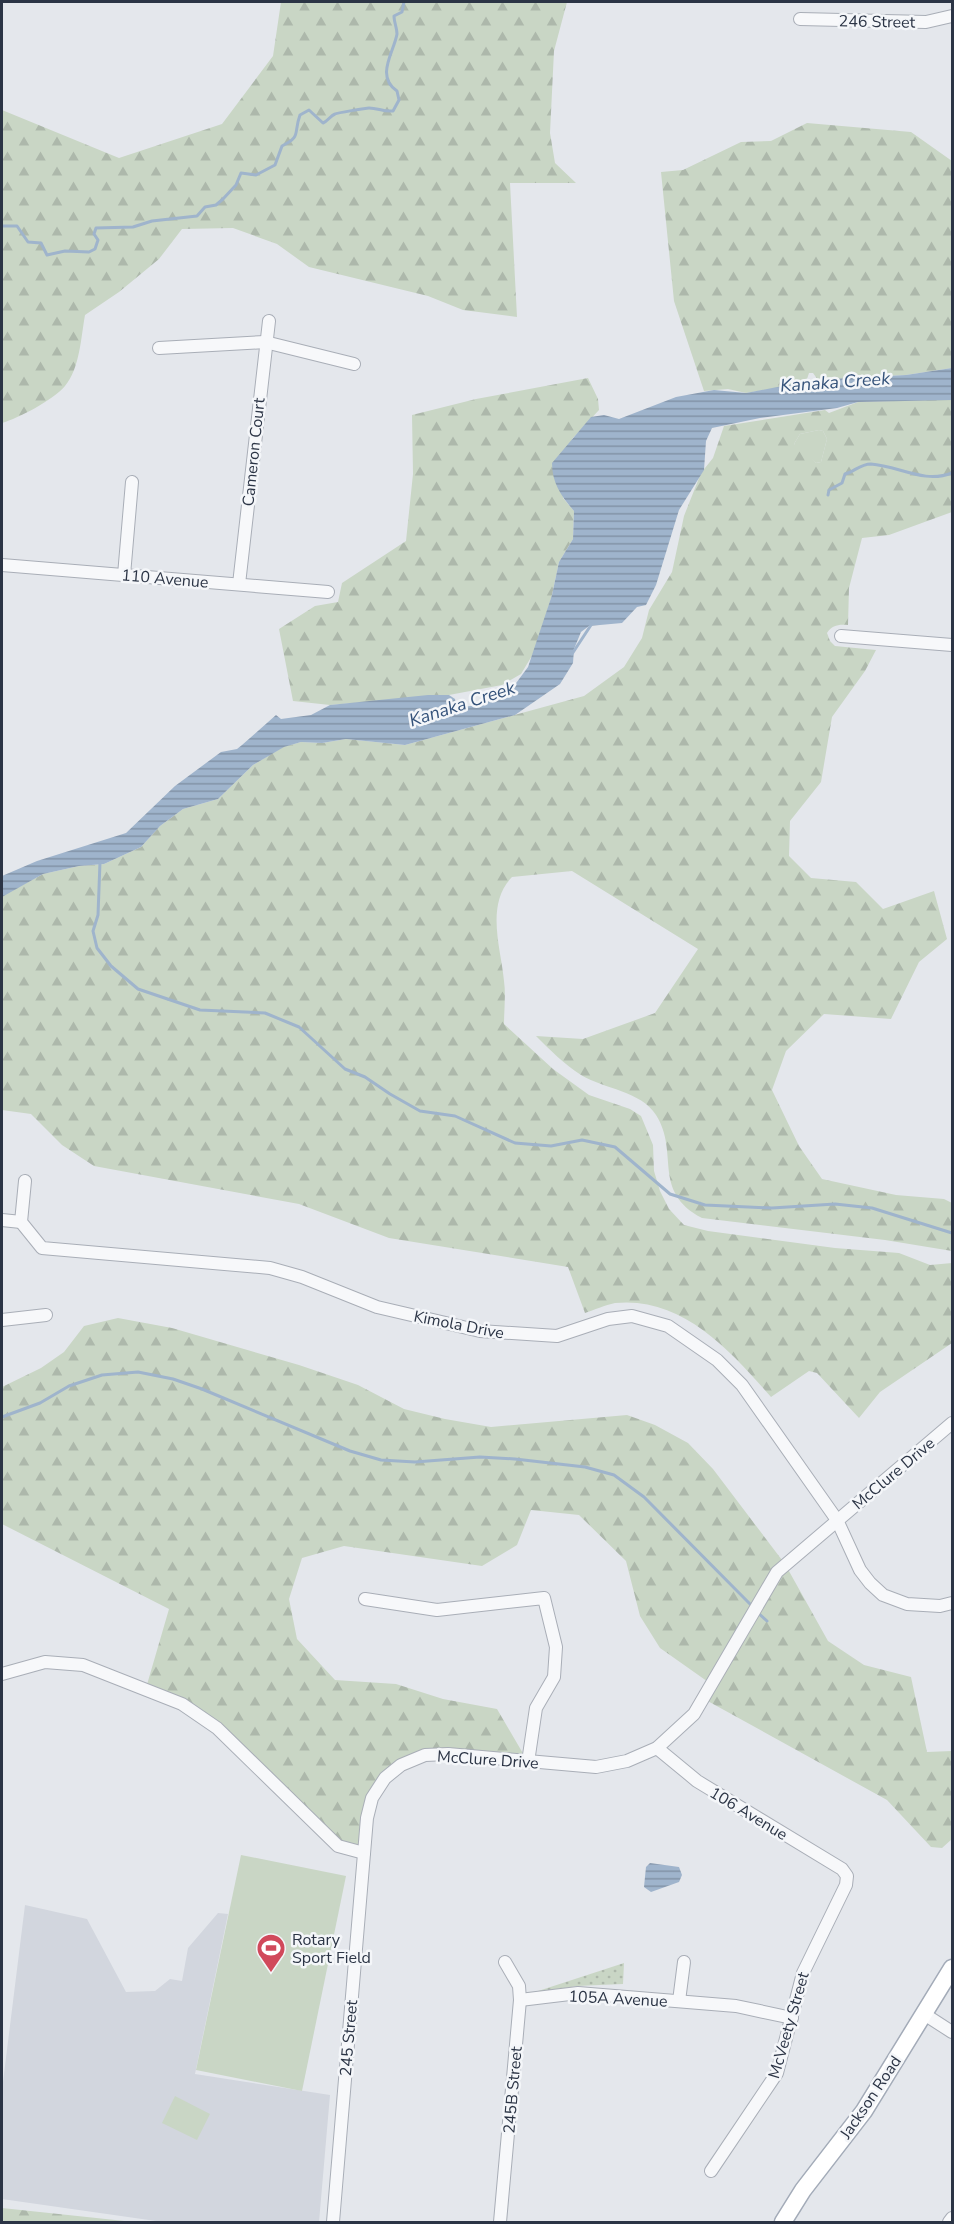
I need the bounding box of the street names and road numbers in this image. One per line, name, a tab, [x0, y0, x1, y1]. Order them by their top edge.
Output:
street label: 246 Street	[839, 10, 916, 34]
street label: Cameron Court	[237, 396, 271, 507]
street label: 110 Avenue	[120, 564, 209, 594]
street label: Kimola Drive	[412, 1305, 506, 1345]
street label: McClure Drive	[848, 1433, 940, 1515]
street label: McClure Drive	[436, 1745, 539, 1775]
street label: 106 Avenue	[705, 1782, 792, 1846]
street label: McVeety Street	[763, 1969, 815, 2081]
street label: 105A Avenue	[568, 1985, 668, 2013]
street label: 245 Street	[335, 1999, 363, 2077]
street label: 245B Street	[498, 2045, 528, 2135]
street label: Jackson Road	[834, 2052, 907, 2144]

